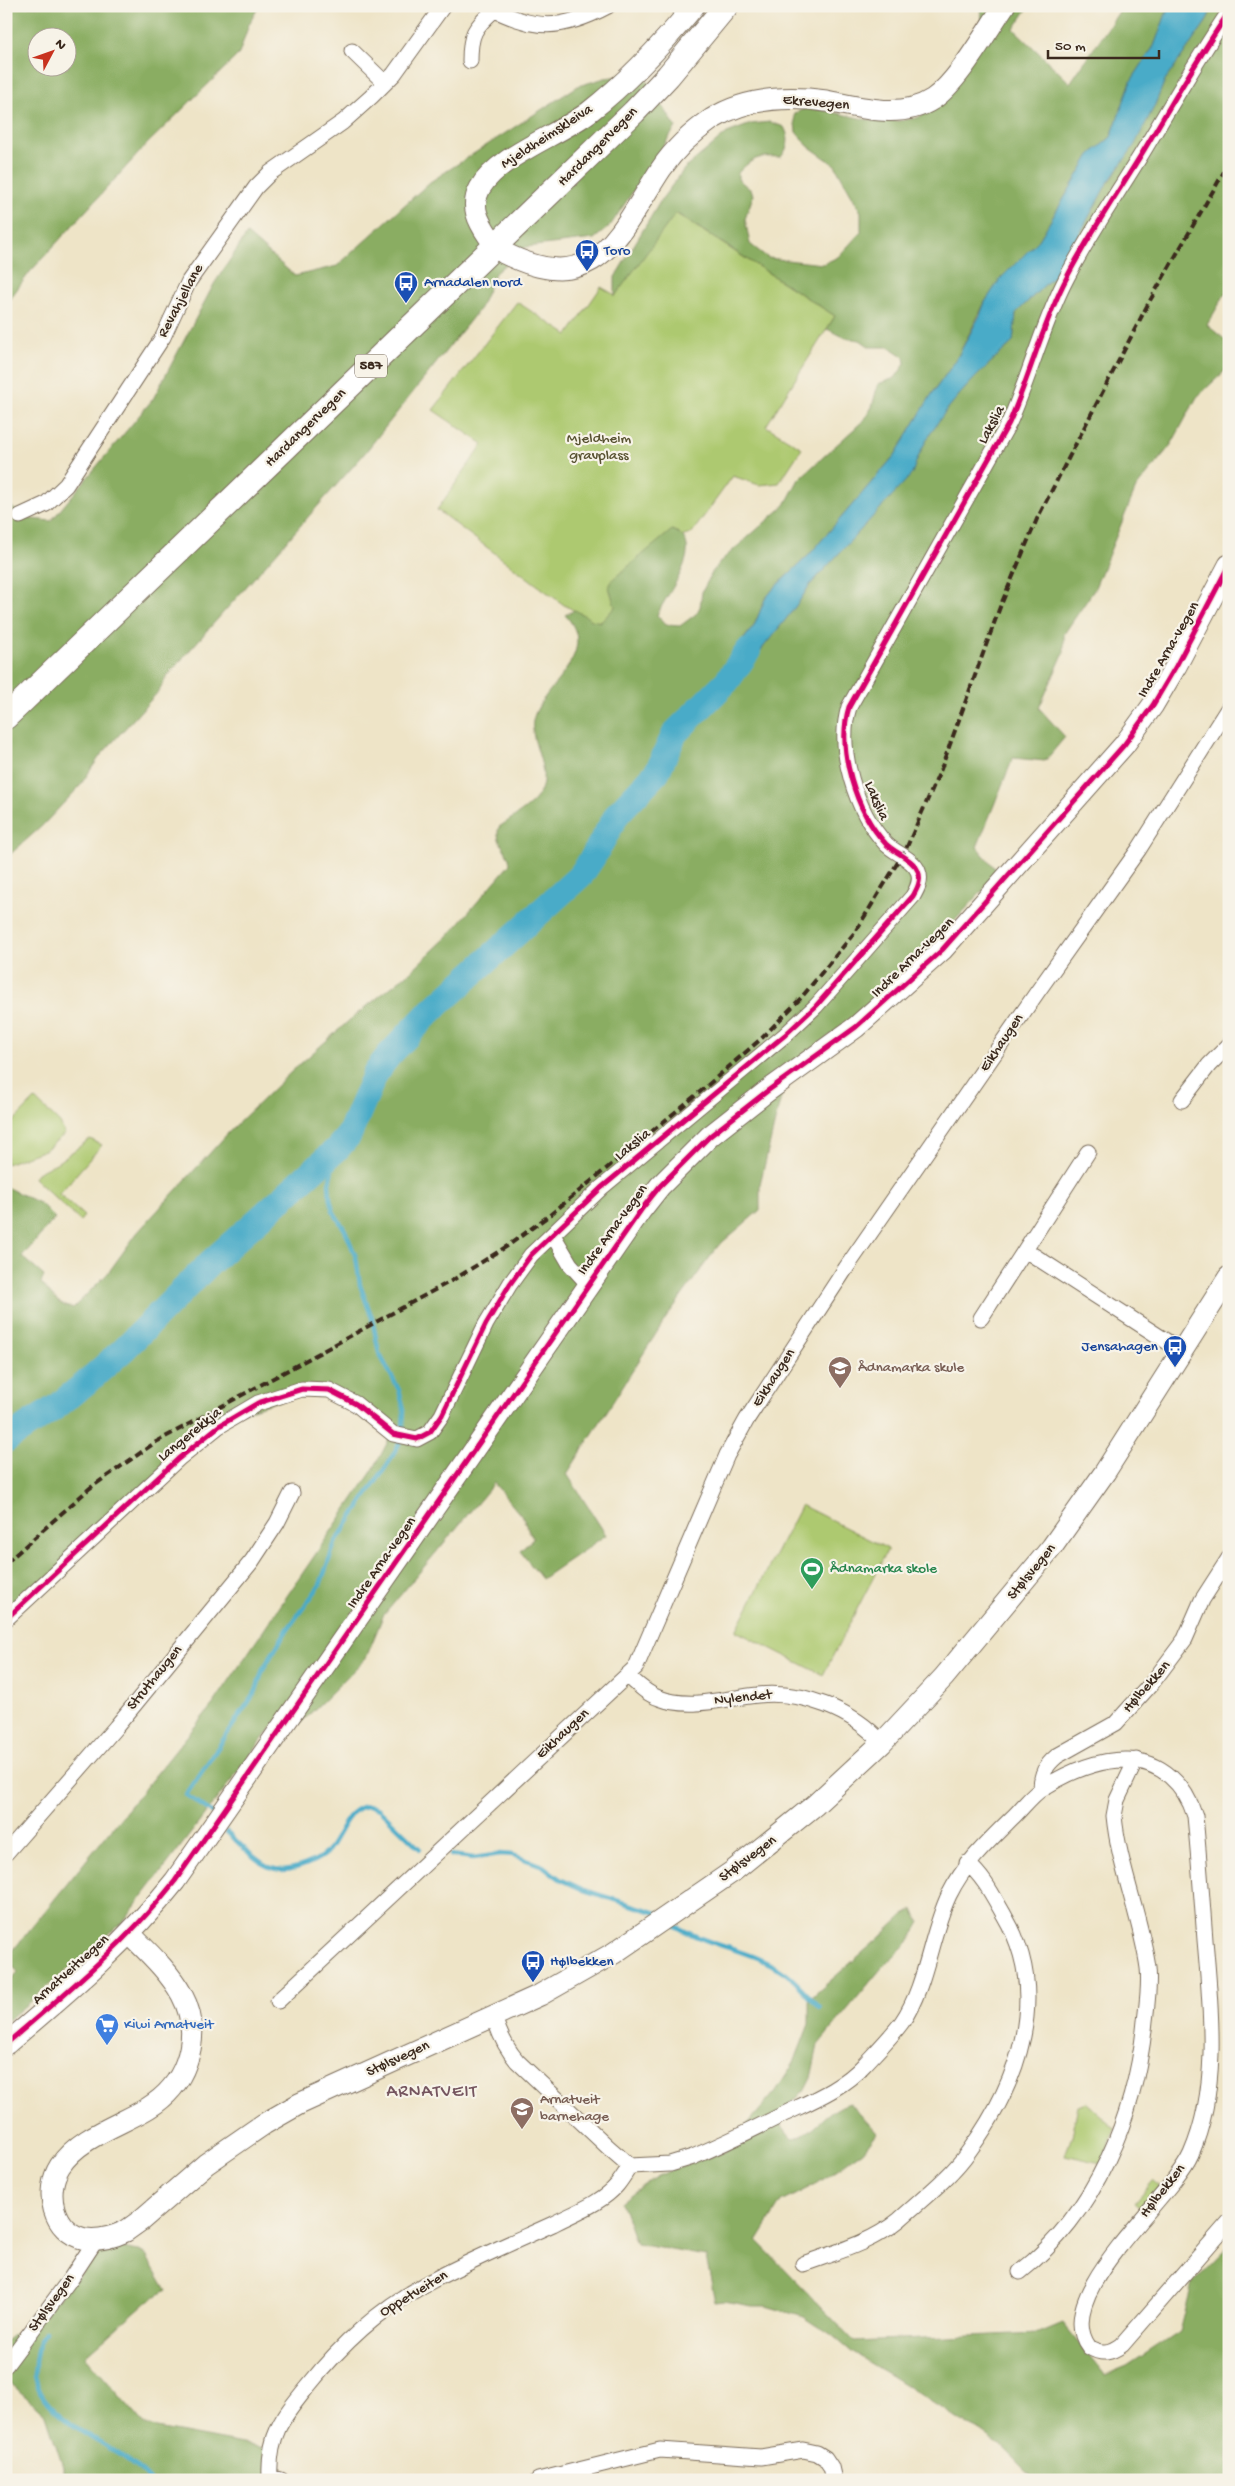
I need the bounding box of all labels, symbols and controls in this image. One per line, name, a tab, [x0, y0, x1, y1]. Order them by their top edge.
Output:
north arrow	[28, 28, 78, 78]
scale bar	[1048, 28, 1159, 60]
text: N	[51, 36, 69, 54]
text: 50 m	[1055, 38, 1086, 56]
street label: Ekrevegen	[782, 91, 850, 115]
street label: Mjeldheimskleiva	[498, 100, 597, 173]
street label: Hardangervegen	[554, 103, 642, 191]
bus stop icon: Toro	[574, 238, 600, 272]
place label: Toro	[603, 242, 631, 260]
street label: Revahjellane	[154, 261, 208, 341]
bus stop icon: Arnadalen nord	[393, 270, 419, 304]
place label: Arnadalen nord	[424, 274, 523, 292]
road number: 587	[355, 354, 387, 378]
street label: Hardangervegen	[262, 385, 350, 471]
street label: Lakslia	[974, 402, 1010, 447]
park label: Mjeldheim gravplass	[567, 430, 632, 465]
street label: Indre Arna-vegen	[1134, 599, 1204, 701]
street label: Lakslia	[859, 779, 893, 824]
street label: Indre Arna-vegen	[868, 914, 958, 1002]
street label: Eikhaugen	[976, 1011, 1028, 1075]
street label: Lakslia	[611, 1125, 655, 1165]
street label: Indre Arna-vegen	[574, 1181, 652, 1279]
bus stop icon: Jensahagen	[1162, 1334, 1188, 1368]
place label: Jensahagen	[1082, 1338, 1158, 1356]
street label: Eikhaugen	[748, 1345, 800, 1411]
school or university icon: Ådnamarka skule	[827, 1355, 853, 1389]
place label: Ådnamarka skule	[858, 1359, 964, 1377]
street label: Langerekkja	[155, 1404, 226, 1466]
street label: Indre Arna-vegen	[344, 1514, 420, 1612]
street label: Stølsvegen	[1004, 1540, 1060, 1604]
sports icon: Ådnamarka skole	[799, 1556, 825, 1590]
place label: Ådnamarka skole	[830, 1560, 937, 1578]
street label: Struthaugen	[123, 1642, 187, 1714]
street label: Hølbekken	[1119, 1657, 1175, 1717]
street label: Nylendet	[713, 1686, 775, 1710]
street label: Eikhaugen	[533, 1705, 593, 1763]
street label: Stølsvegen	[716, 1832, 780, 1886]
street label: Arnatveitvegen	[29, 1931, 113, 2009]
bus stop icon: Hølbekken	[520, 1949, 546, 1983]
place label: Hølbekken	[550, 1953, 614, 1971]
supermarket icon: Kiwi Arnatveit	[94, 2012, 120, 2046]
place label: Kiwi Arnatveit	[124, 2016, 215, 2034]
street label: Stølsvegen	[364, 2037, 432, 2081]
district label: ARNATVEIT	[387, 2082, 477, 2103]
place label: Arnatveit barnehage	[540, 2091, 609, 2126]
school or university icon: Arnatveit barnehage	[509, 2096, 535, 2130]
street label: Hølbekken	[1136, 2160, 1190, 2222]
street label: Oppetveiten	[377, 2267, 451, 2321]
street label: Stølsvegen	[25, 2270, 79, 2336]

